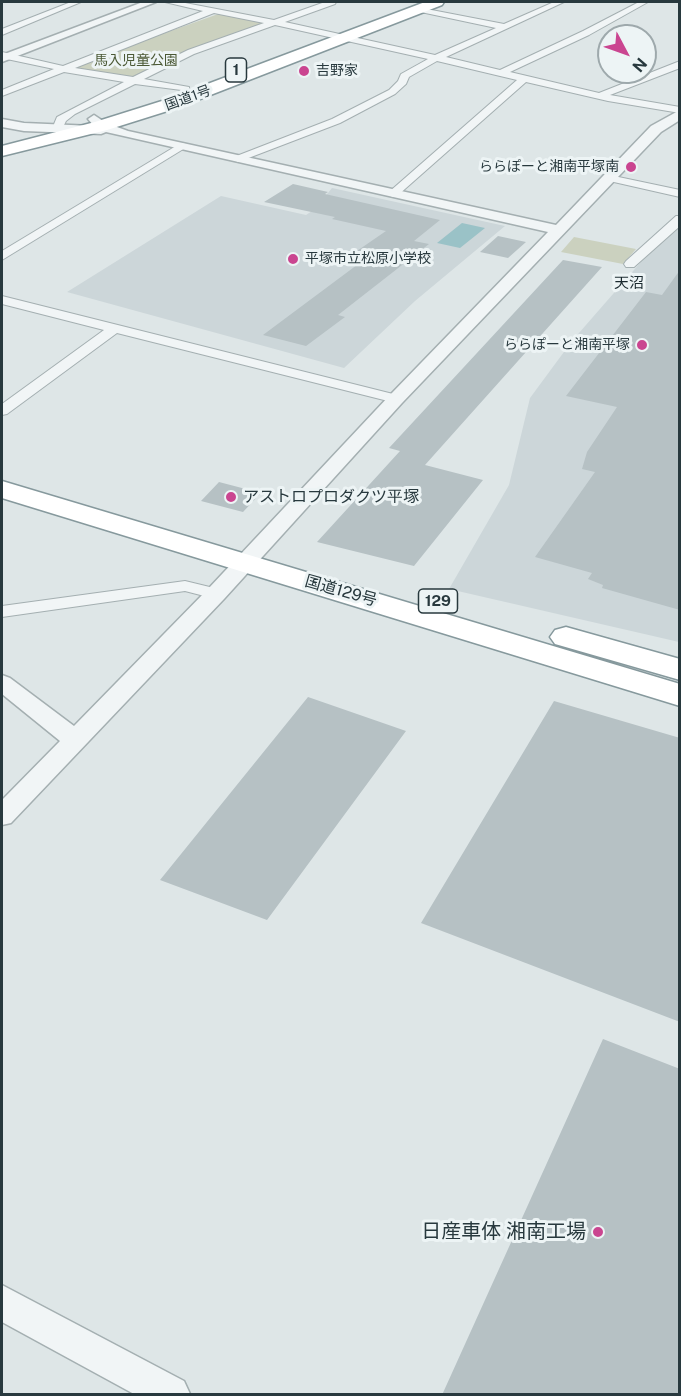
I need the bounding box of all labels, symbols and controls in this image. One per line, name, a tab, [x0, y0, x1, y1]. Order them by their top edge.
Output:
north arrow	[597, 24, 657, 84]
park label: 馬入児童公園	[94, 53, 178, 69]
text: N	[628, 54, 651, 76]
road number: 1	[226, 58, 246, 82]
place label: 吉野家	[316, 63, 358, 79]
marker: 吉野家	[297, 64, 311, 78]
street label: 国道1号	[163, 82, 213, 114]
place label: ららぽーと湘南平塚南	[479, 159, 619, 175]
marker: ららぽーと湘南平塚南	[624, 160, 638, 174]
place label: 平塚市立松原小学校	[305, 251, 431, 267]
marker: 平塚市立松原小学校	[286, 252, 300, 266]
district label: 天沼	[614, 274, 644, 292]
place label: ららぽーと湘南平塚	[504, 337, 630, 353]
marker: ららぽーと湘南平塚	[635, 338, 649, 352]
place label: アストロプロダクツ平塚	[243, 487, 419, 507]
marker: アストロプロダクツ平塚	[224, 490, 238, 504]
street label: 国道129号	[303, 572, 379, 610]
road number: 129	[418, 589, 458, 613]
place label: 日産車体 湘南工場	[421, 1220, 586, 1244]
marker: 日産車体 湘南工場	[591, 1225, 605, 1239]

